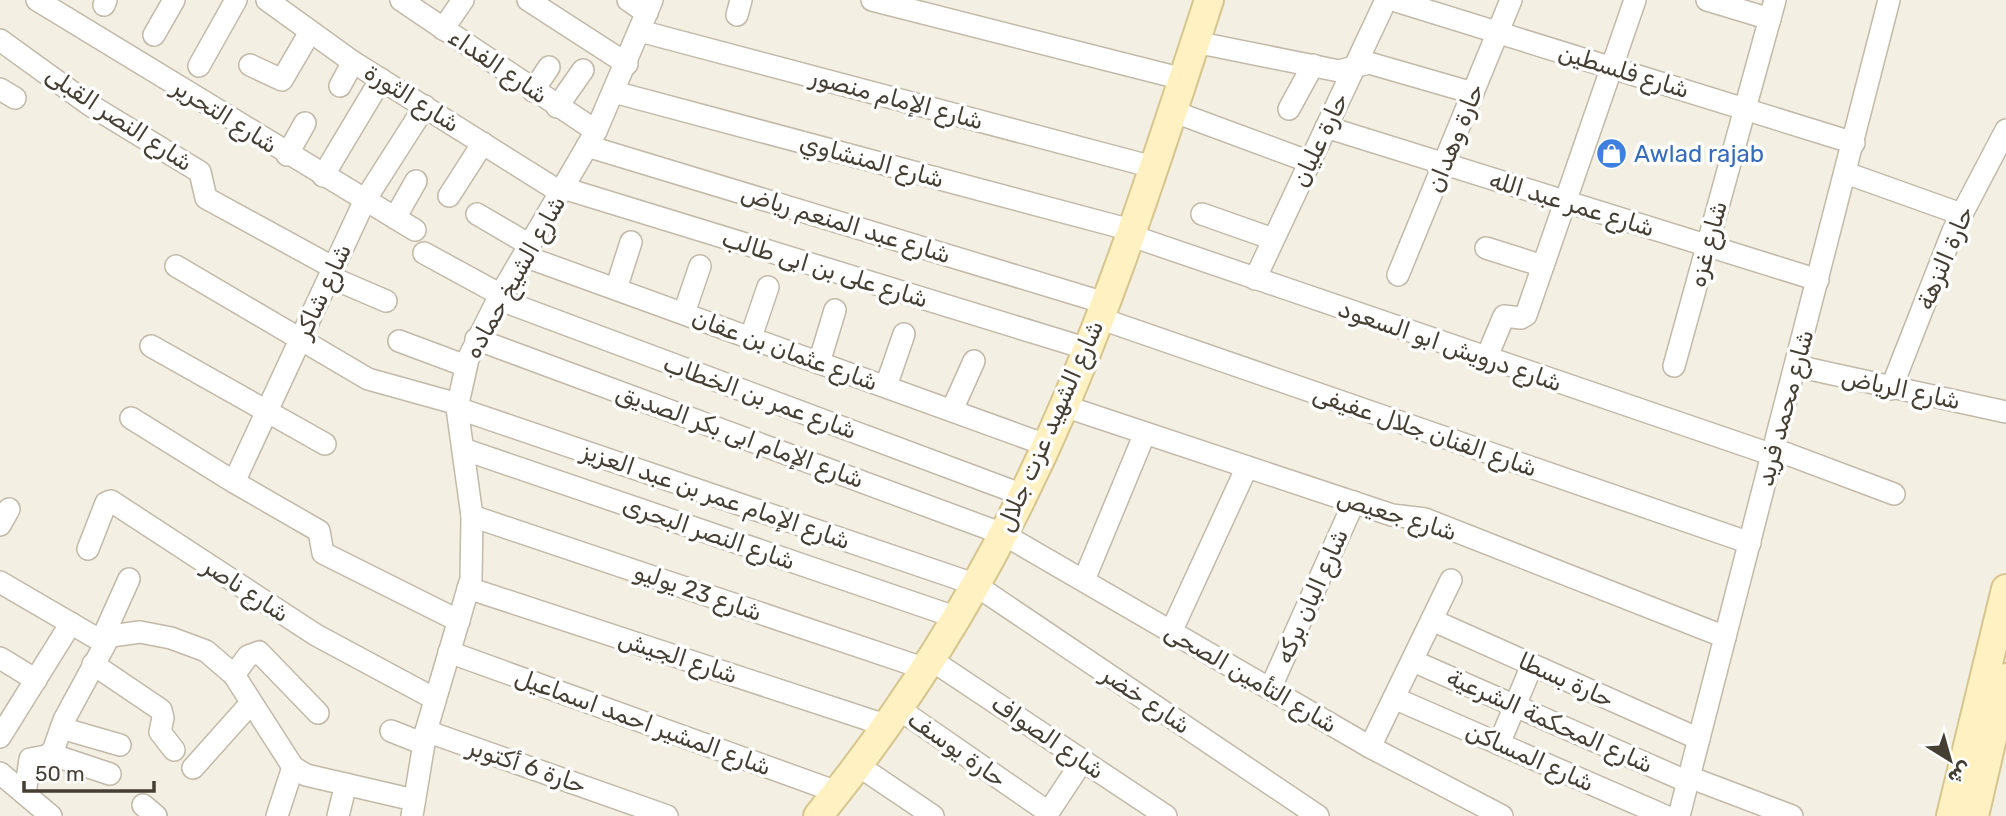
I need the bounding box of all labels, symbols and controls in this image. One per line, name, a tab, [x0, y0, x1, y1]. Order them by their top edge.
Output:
street label: شارع الفداء	[442, 22, 553, 111]
street label: شارع فلسطين	[1555, 38, 1693, 106]
street label: شارع الثورة	[358, 58, 465, 140]
street label: شارع النصر القبلى	[39, 61, 198, 179]
street label: شارع الإمام منصور	[805, 62, 986, 137]
street label: شارع التحرير	[164, 72, 283, 161]
street label: حارة وهدان	[1420, 79, 1490, 197]
street label: حارة عليان	[1286, 88, 1354, 192]
street label: شارع المنشاوي	[796, 128, 947, 197]
shop icon: Awlad rajab	[1594, 137, 1628, 171]
place label: Awlad rajab	[1634, 140, 1764, 168]
street label: شارع عمر عبد الله	[1485, 166, 1658, 244]
street label: شارع عبد المنعم رياض	[737, 179, 954, 271]
street label: شارع الشيخ حماده	[459, 191, 574, 365]
street label: شارع غزه	[1683, 198, 1735, 291]
street label: حارة النزهة	[1911, 202, 1979, 314]
street label: شارع على بن ابى طالب	[718, 224, 931, 316]
street label: شارع شاكر	[288, 239, 359, 345]
street label: شارع درويش ابو السعود	[1334, 295, 1566, 399]
street label: شارع عثمان بن عفان	[688, 303, 882, 398]
street label: شارع الشهيد عزت جلال	[991, 316, 1111, 537]
street label: شارع محمد فريد	[1751, 327, 1821, 490]
street label: شارع عمر بن الخطاب	[659, 349, 861, 447]
street label: شارع الرياض	[1838, 363, 1963, 417]
street label: شارع الإمام ابى بكر الصديق	[612, 378, 868, 496]
street label: شارع الفنان جلال عفيفى	[1309, 379, 1541, 484]
street label: شارع الإمام عمر بن عبد العزيز	[576, 436, 854, 557]
street label: شارع جعيص	[1333, 484, 1460, 548]
street label: شارع النصر البحرى	[618, 490, 799, 578]
street label: شارع البان بركه	[1270, 524, 1356, 668]
street label: شارع ناصر	[195, 551, 294, 630]
street label: شارع 23 يوليو	[630, 557, 766, 629]
street label: شارع التأمين الصحى	[1159, 617, 1342, 741]
street label: شارع الجيش	[614, 625, 741, 691]
street label: حارة بسطا	[1514, 647, 1618, 713]
street label: شارع خضر	[1093, 659, 1196, 742]
street label: شارع المشير احمد اسماعيل	[510, 663, 775, 783]
street label: شارع المحكمة الشرعية	[1442, 663, 1657, 781]
street label: شارع الصواف	[985, 689, 1110, 787]
street label: حارة يوسف	[902, 705, 1012, 793]
street label: شارع المساكن	[1461, 716, 1598, 799]
north arrow	[1915, 725, 1985, 795]
street label: حارة 6 أكتوبر	[462, 732, 590, 799]
scale bar	[24, 750, 154, 794]
text: ش	[1943, 757, 1976, 790]
text: 50 m	[35, 761, 85, 786]

